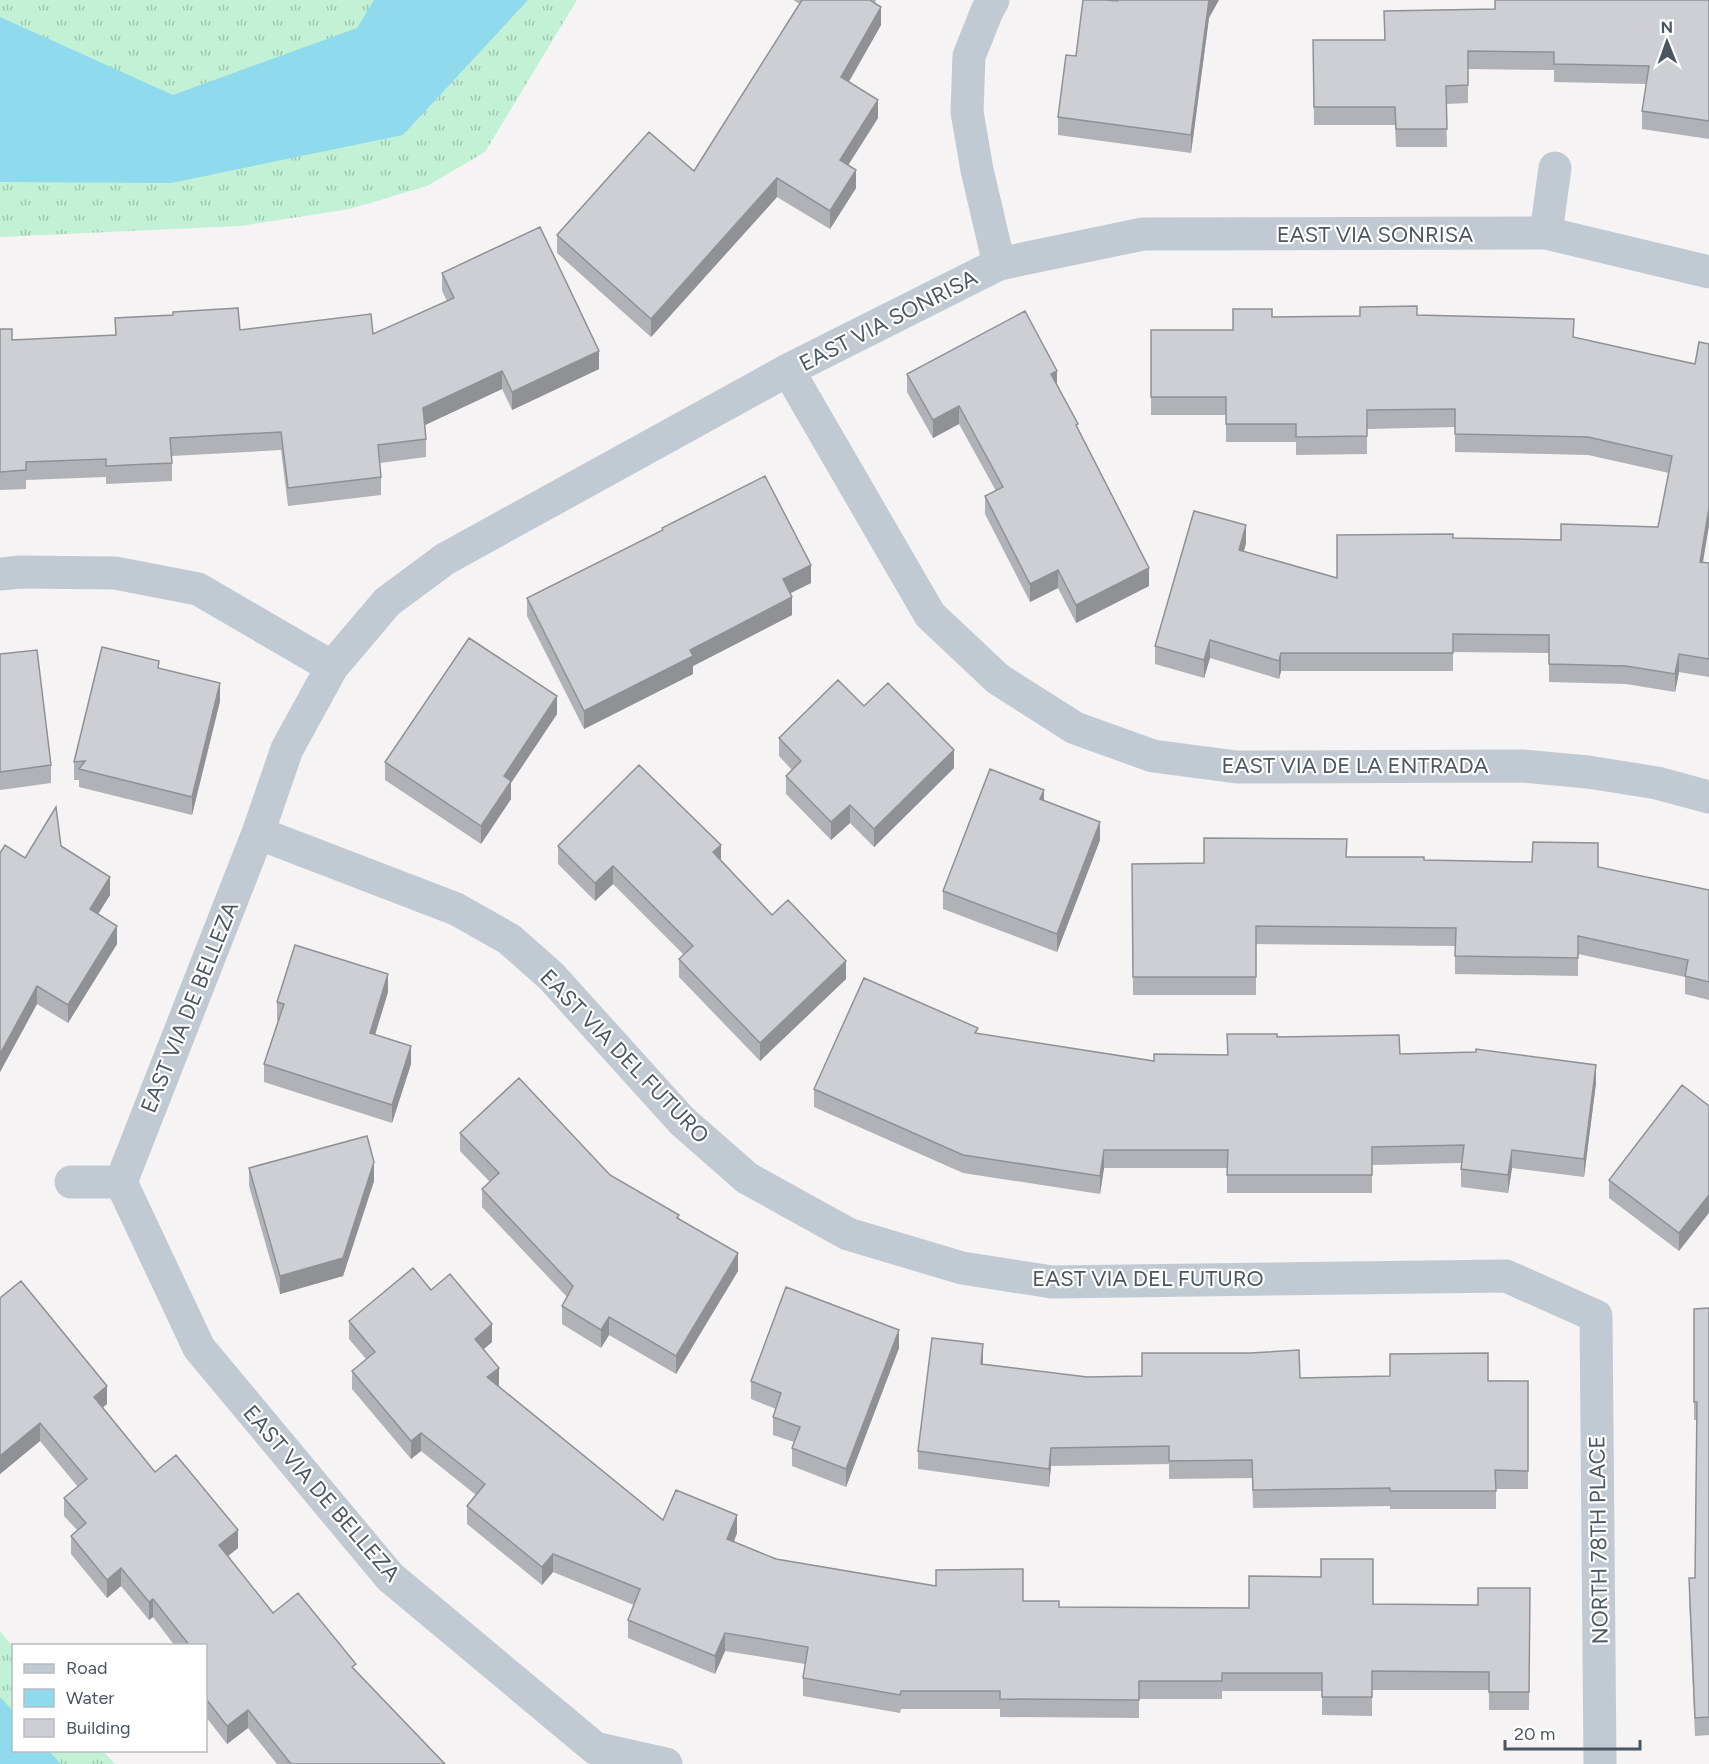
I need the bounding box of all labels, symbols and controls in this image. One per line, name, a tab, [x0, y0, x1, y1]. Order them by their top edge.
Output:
north arrow	[1637, 12, 1697, 72]
text: N	[1660, 18, 1673, 37]
street label: EAST VIA SONRISA	[1277, 221, 1473, 248]
street label: EAST VIA SONRISA	[795, 264, 982, 377]
street label: EAST VIA DE LA ENTRADA	[1222, 752, 1489, 779]
street label: EAST VIA DE BELLEZA	[135, 897, 244, 1117]
street label: EAST VIA DEL FUTURO	[535, 964, 715, 1149]
street label: EAST VIA DEL FUTURO	[1032, 1265, 1264, 1292]
street label: EAST VIA DE BELLEZA	[237, 1399, 406, 1587]
street label: NORTH 78TH PLACE	[1583, 1435, 1614, 1645]
legend	[12, 1644, 207, 1752]
text: Road	[66, 1657, 107, 1679]
text: Water	[66, 1687, 114, 1709]
scale bar	[1505, 1713, 1640, 1751]
text: Building	[66, 1717, 131, 1739]
text: 20 m	[1514, 1723, 1555, 1745]

